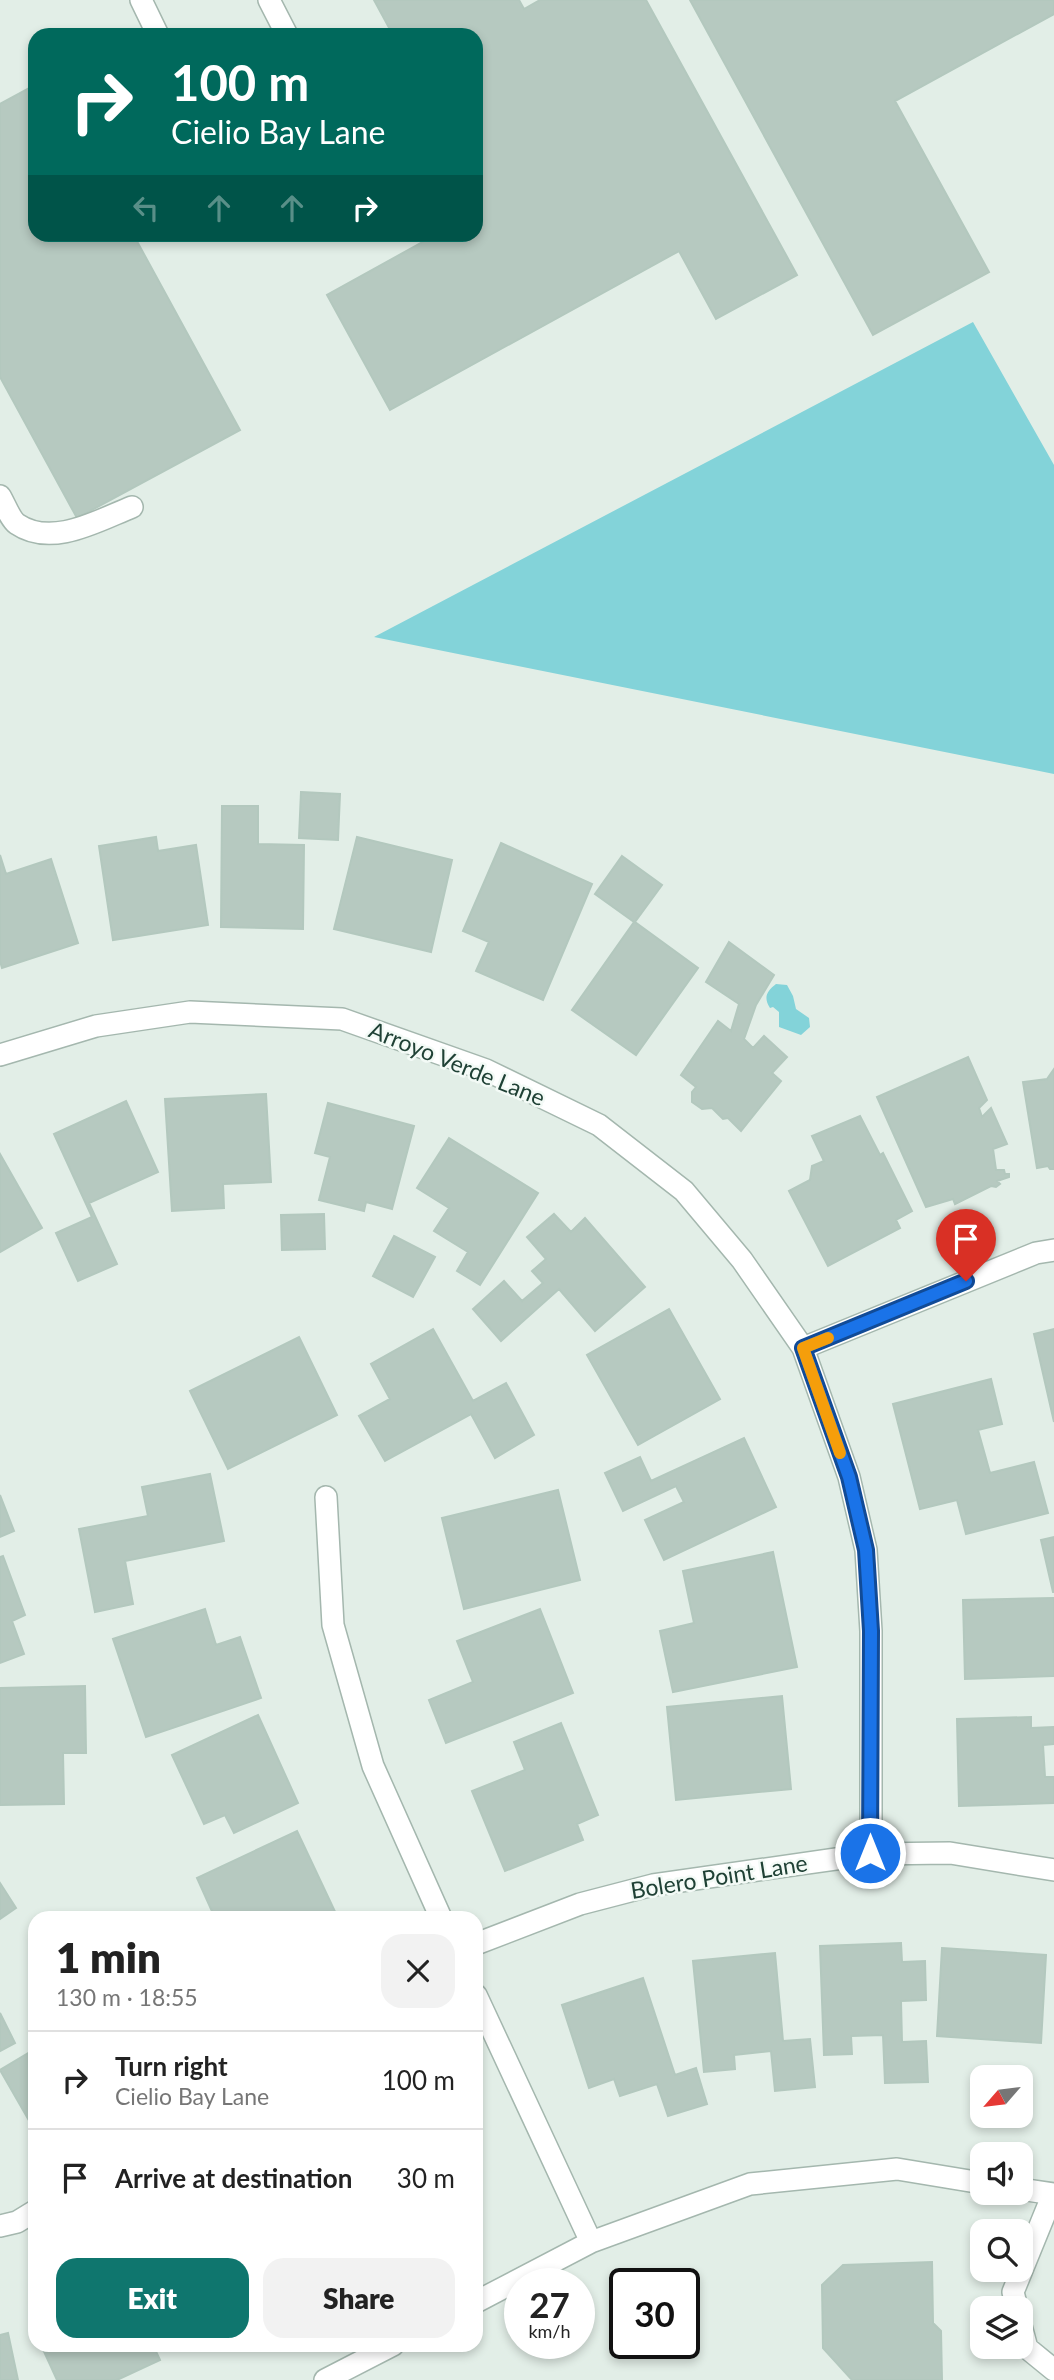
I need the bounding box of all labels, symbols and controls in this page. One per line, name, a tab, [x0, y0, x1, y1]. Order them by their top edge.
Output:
text: 100 m	[171, 53, 309, 111]
icon: right	[56, 56, 147, 147]
text: Cielio Bay Lane	[171, 112, 385, 151]
icon: left	[127, 189, 165, 227]
icon: ahead	[200, 189, 238, 227]
icon: ahead	[273, 189, 311, 227]
icon: right	[346, 189, 384, 227]
street label: Arroyo Verde Lane	[365, 1015, 549, 1111]
pin	[936, 1209, 996, 1281]
icon: arrive	[947, 1220, 985, 1258]
position arrow	[833, 1816, 907, 1890]
street label: Bolero Point Lane	[628, 1848, 809, 1904]
text: 1 min	[56, 1932, 161, 1982]
button: close	[381, 1934, 455, 2008]
text: 130 m · 18:55	[56, 1983, 198, 2011]
text: Turn right	[115, 2050, 228, 2082]
icon: right	[56, 2061, 94, 2099]
text: 100 m	[382, 2064, 455, 2096]
north arrow	[970, 2065, 1032, 2128]
map controls	[970, 2065, 1033, 2359]
text: Cielio Bay Lane	[115, 2082, 269, 2110]
button: sound	[970, 2142, 1033, 2205]
icon: arrive	[56, 2159, 94, 2197]
text: Arrive at destination	[115, 2162, 352, 2194]
text: 30 m	[397, 2162, 455, 2194]
button: search	[970, 2219, 1033, 2282]
button: Exit	[56, 2258, 249, 2338]
button: Share	[263, 2258, 455, 2338]
speed limit sign: 30	[609, 2268, 700, 2359]
text: 27	[529, 2283, 570, 2325]
button: layers	[970, 2296, 1033, 2359]
text: km/h	[528, 2320, 571, 2342]

